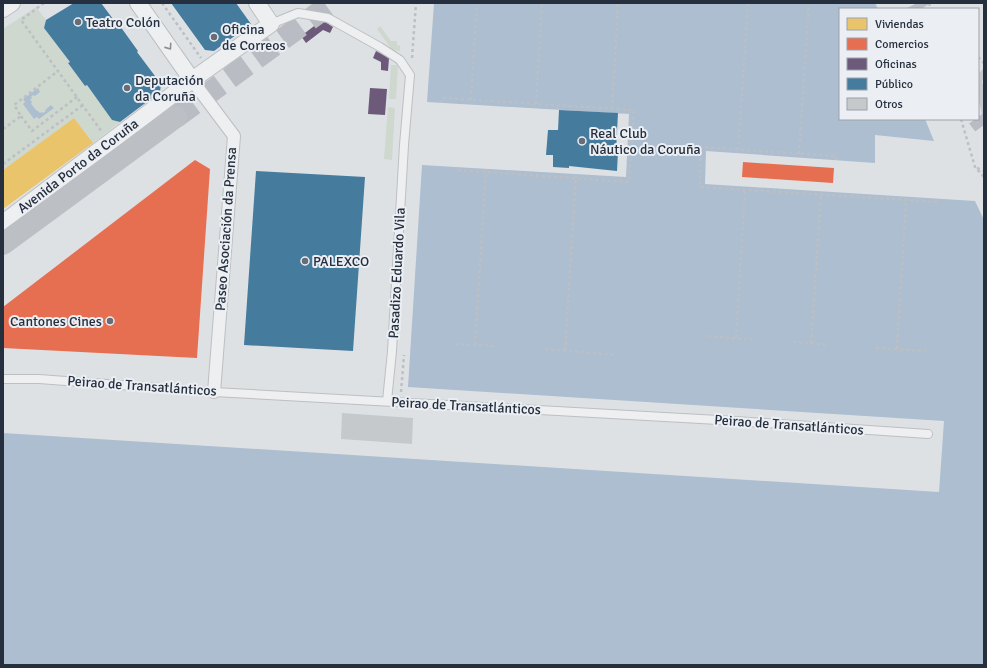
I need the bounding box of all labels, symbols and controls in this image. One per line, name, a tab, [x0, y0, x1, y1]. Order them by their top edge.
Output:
legend	[839, 8, 979, 120]
place label: Teatro Colón	[86, 14, 160, 31]
marker: Teatro Colón	[73, 17, 83, 27]
text: Viviendas	[875, 17, 924, 32]
place label: Oficina de Correos	[222, 21, 286, 54]
marker: Oficina de Correos	[209, 32, 219, 42]
text: Comercios	[875, 37, 929, 52]
one-way arrow	[164, 42, 171, 49]
text: Oficinas	[875, 57, 917, 72]
place label: Deputación da Coruña	[135, 72, 204, 105]
text: Público	[875, 77, 913, 92]
marker: Deputación da Coruña	[122, 83, 132, 93]
text: Otros	[875, 97, 903, 112]
street label: Avenida Porto da Coruña	[14, 115, 142, 217]
place label: Real Club Náutico da Coruña	[590, 125, 701, 158]
marker: Real Club Náutico da Coruña	[577, 136, 587, 146]
street label: Paseo Asociación da Prensa	[212, 146, 240, 312]
street label: Pasadizo Eduardo Vila	[385, 207, 409, 339]
place label: PALEXCO	[313, 253, 369, 270]
marker: PALEXCO	[300, 256, 310, 266]
place label: Cantones Cines	[10, 313, 102, 330]
marker: Cantones Cines	[105, 316, 115, 326]
street label: Peirao de Transatlánticos	[67, 372, 217, 400]
street label: Peirao de Transatlánticos	[391, 394, 541, 418]
street label: Peirao de Transatlánticos	[714, 411, 864, 439]

